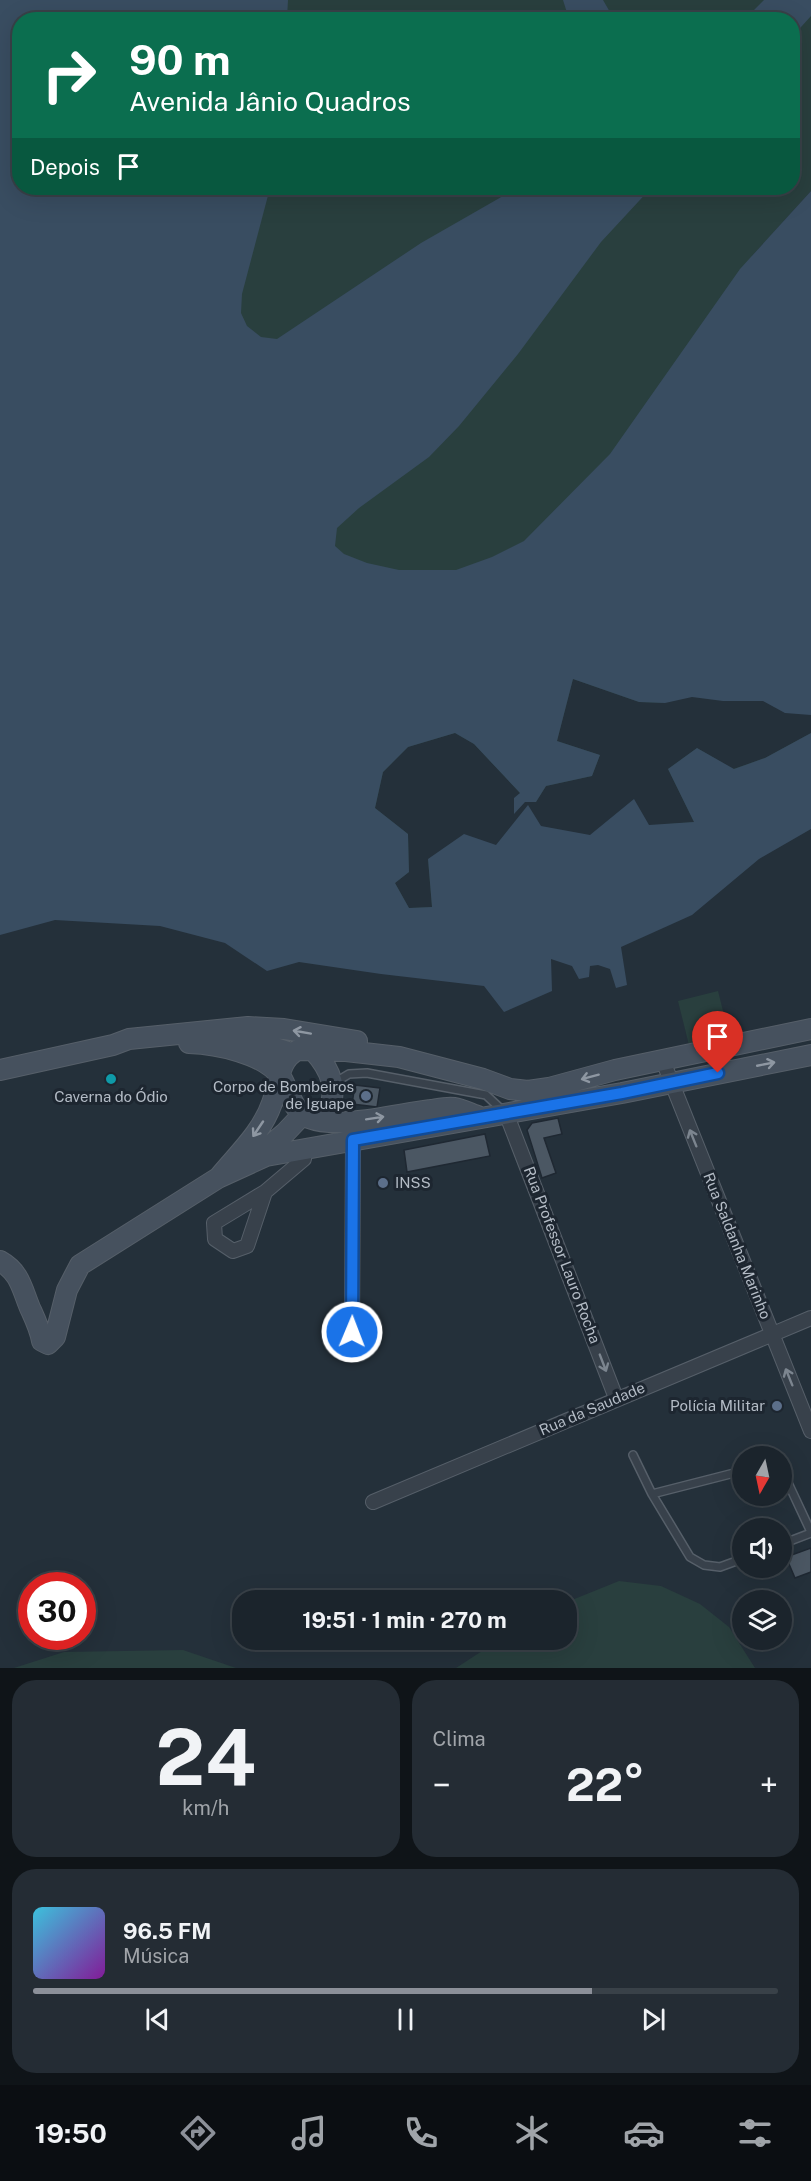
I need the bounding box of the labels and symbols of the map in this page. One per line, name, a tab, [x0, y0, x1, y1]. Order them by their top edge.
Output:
pin	[692, 1011, 743, 1073]
one-way arrow	[293, 1026, 312, 1037]
one-way arrow	[756, 1058, 776, 1069]
marker: Caverna do Ódio	[104, 1072, 118, 1086]
one-way arrow	[580, 1072, 599, 1083]
place label: Corpo de Bombeiros de Iguape	[213, 1078, 354, 1112]
place label: Caverna do Ódio	[54, 1087, 168, 1105]
marker: Corpo de Bombeiros de Iguape	[359, 1089, 373, 1103]
one-way arrow	[365, 1112, 385, 1123]
one-way arrow	[252, 1121, 264, 1137]
one-way arrow	[687, 1129, 698, 1147]
street label: Rua Professor Lauro Rocha	[521, 1164, 604, 1346]
street label: Rua Saldanha Marinho	[700, 1170, 775, 1322]
place label: INSS	[395, 1174, 431, 1191]
marker: INSS	[376, 1176, 390, 1190]
position arrow	[320, 1300, 384, 1364]
one-way arrow	[598, 1354, 609, 1372]
one-way arrow	[783, 1368, 794, 1387]
street label: Rua da Saudade	[536, 1379, 647, 1438]
place label: Polícia Militar	[670, 1397, 765, 1414]
marker: Polícia Militar	[770, 1399, 784, 1413]
north arrow	[732, 1446, 792, 1506]
speed limit sign: 30	[18, 1572, 96, 1650]

